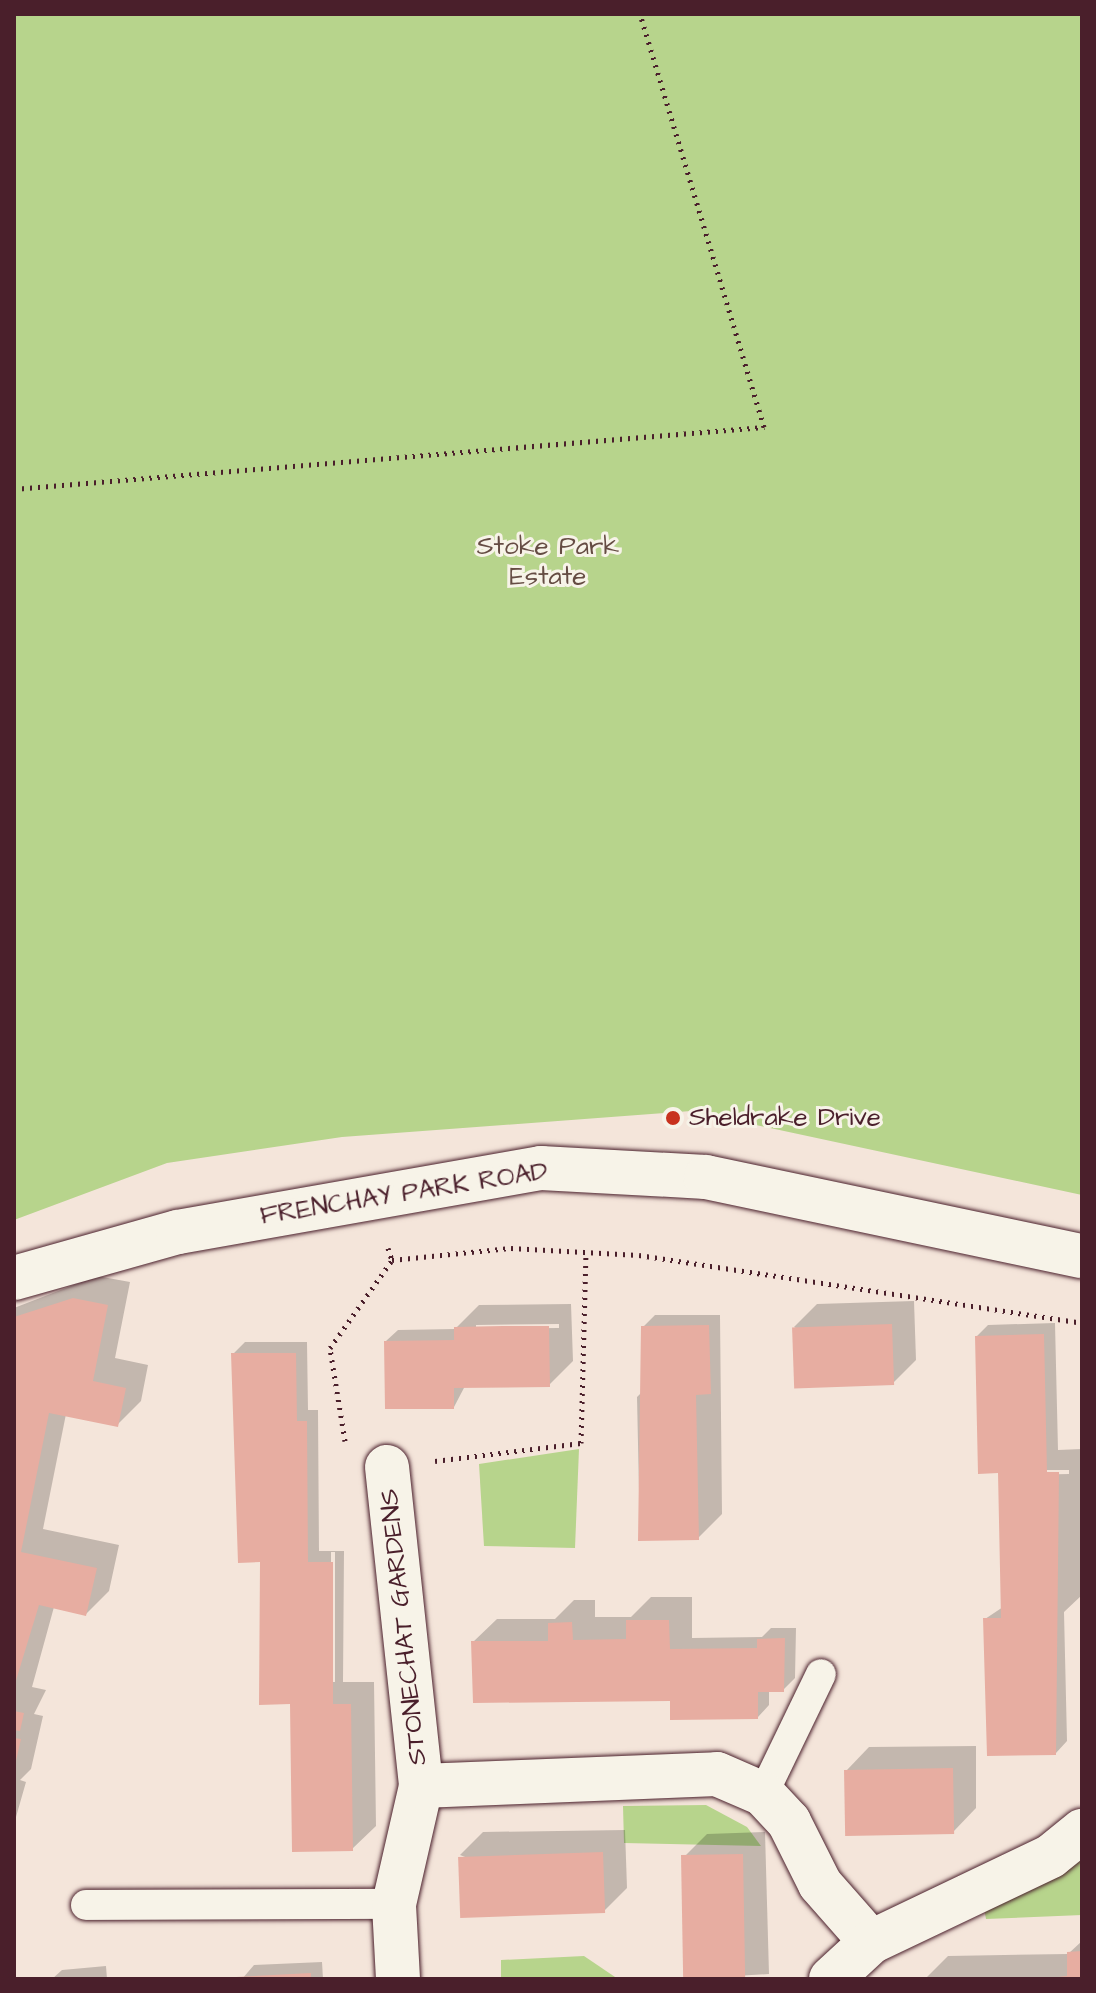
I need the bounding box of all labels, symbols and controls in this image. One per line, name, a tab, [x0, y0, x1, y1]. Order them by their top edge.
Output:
park label: Stoke Park Estate	[477, 531, 619, 592]
place label: Sheldrake Drive	[689, 1102, 881, 1134]
marker: Sheldrake Drive	[664, 1109, 682, 1127]
street label: FRENCHAY PARK ROAD	[258, 1156, 550, 1232]
street label: STONECHAT GARDENS	[374, 1487, 434, 1767]

